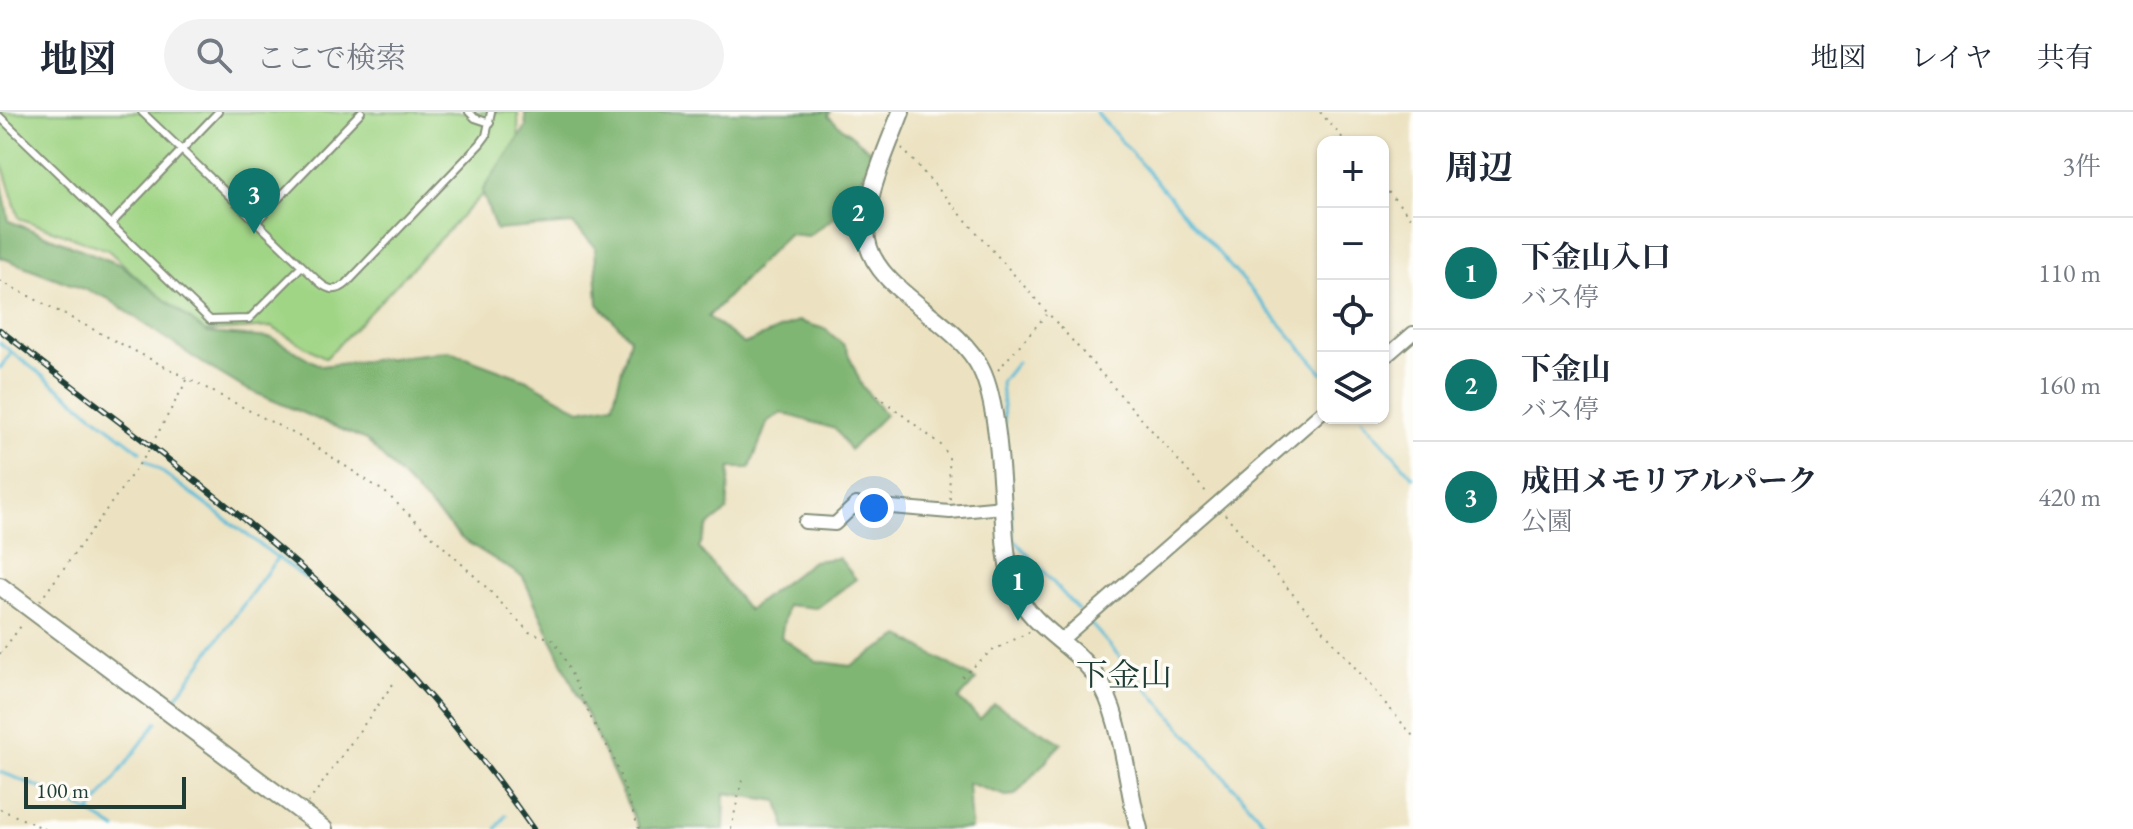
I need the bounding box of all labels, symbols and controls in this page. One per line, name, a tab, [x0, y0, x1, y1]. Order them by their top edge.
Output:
search box	[164, 19, 724, 91]
icon: search	[192, 33, 236, 77]
text: 地図	[40, 34, 116, 83]
text: ここで検索	[256, 38, 406, 77]
text: 地図	[1810, 39, 1866, 75]
text: レイヤ	[1910, 39, 1993, 75]
text: 共有	[2037, 39, 2093, 75]
map controls	[1317, 136, 1389, 424]
button: +	[1317, 136, 1389, 208]
text: 周辺	[1445, 145, 1513, 189]
text: 3件	[2063, 149, 2101, 183]
pin: 3	[228, 168, 280, 234]
pin: 2	[832, 186, 884, 252]
button: −	[1317, 208, 1389, 280]
text: 下金山入口	[1521, 237, 1671, 276]
text: 1	[1464, 256, 1478, 290]
text: 110 m	[2038, 256, 2101, 290]
button: locate	[1317, 280, 1389, 352]
text: バス停	[1521, 280, 1599, 314]
text: 下金山	[1521, 349, 1611, 388]
button: layers	[1317, 352, 1389, 424]
text: 2	[1464, 368, 1478, 402]
text: 160 m	[2038, 368, 2101, 402]
text: バス停	[1521, 392, 1599, 426]
text: 成田メモリアルパーク	[1521, 461, 1818, 500]
text: 3	[1464, 480, 1478, 514]
text: 420 m	[2038, 480, 2101, 514]
your location	[854, 488, 894, 528]
text: 公園	[1521, 504, 1573, 538]
pin: 1	[992, 555, 1044, 621]
district label: 下金山	[1076, 654, 1172, 696]
scale bar	[24, 773, 186, 809]
text: 100 m	[36, 776, 89, 805]

